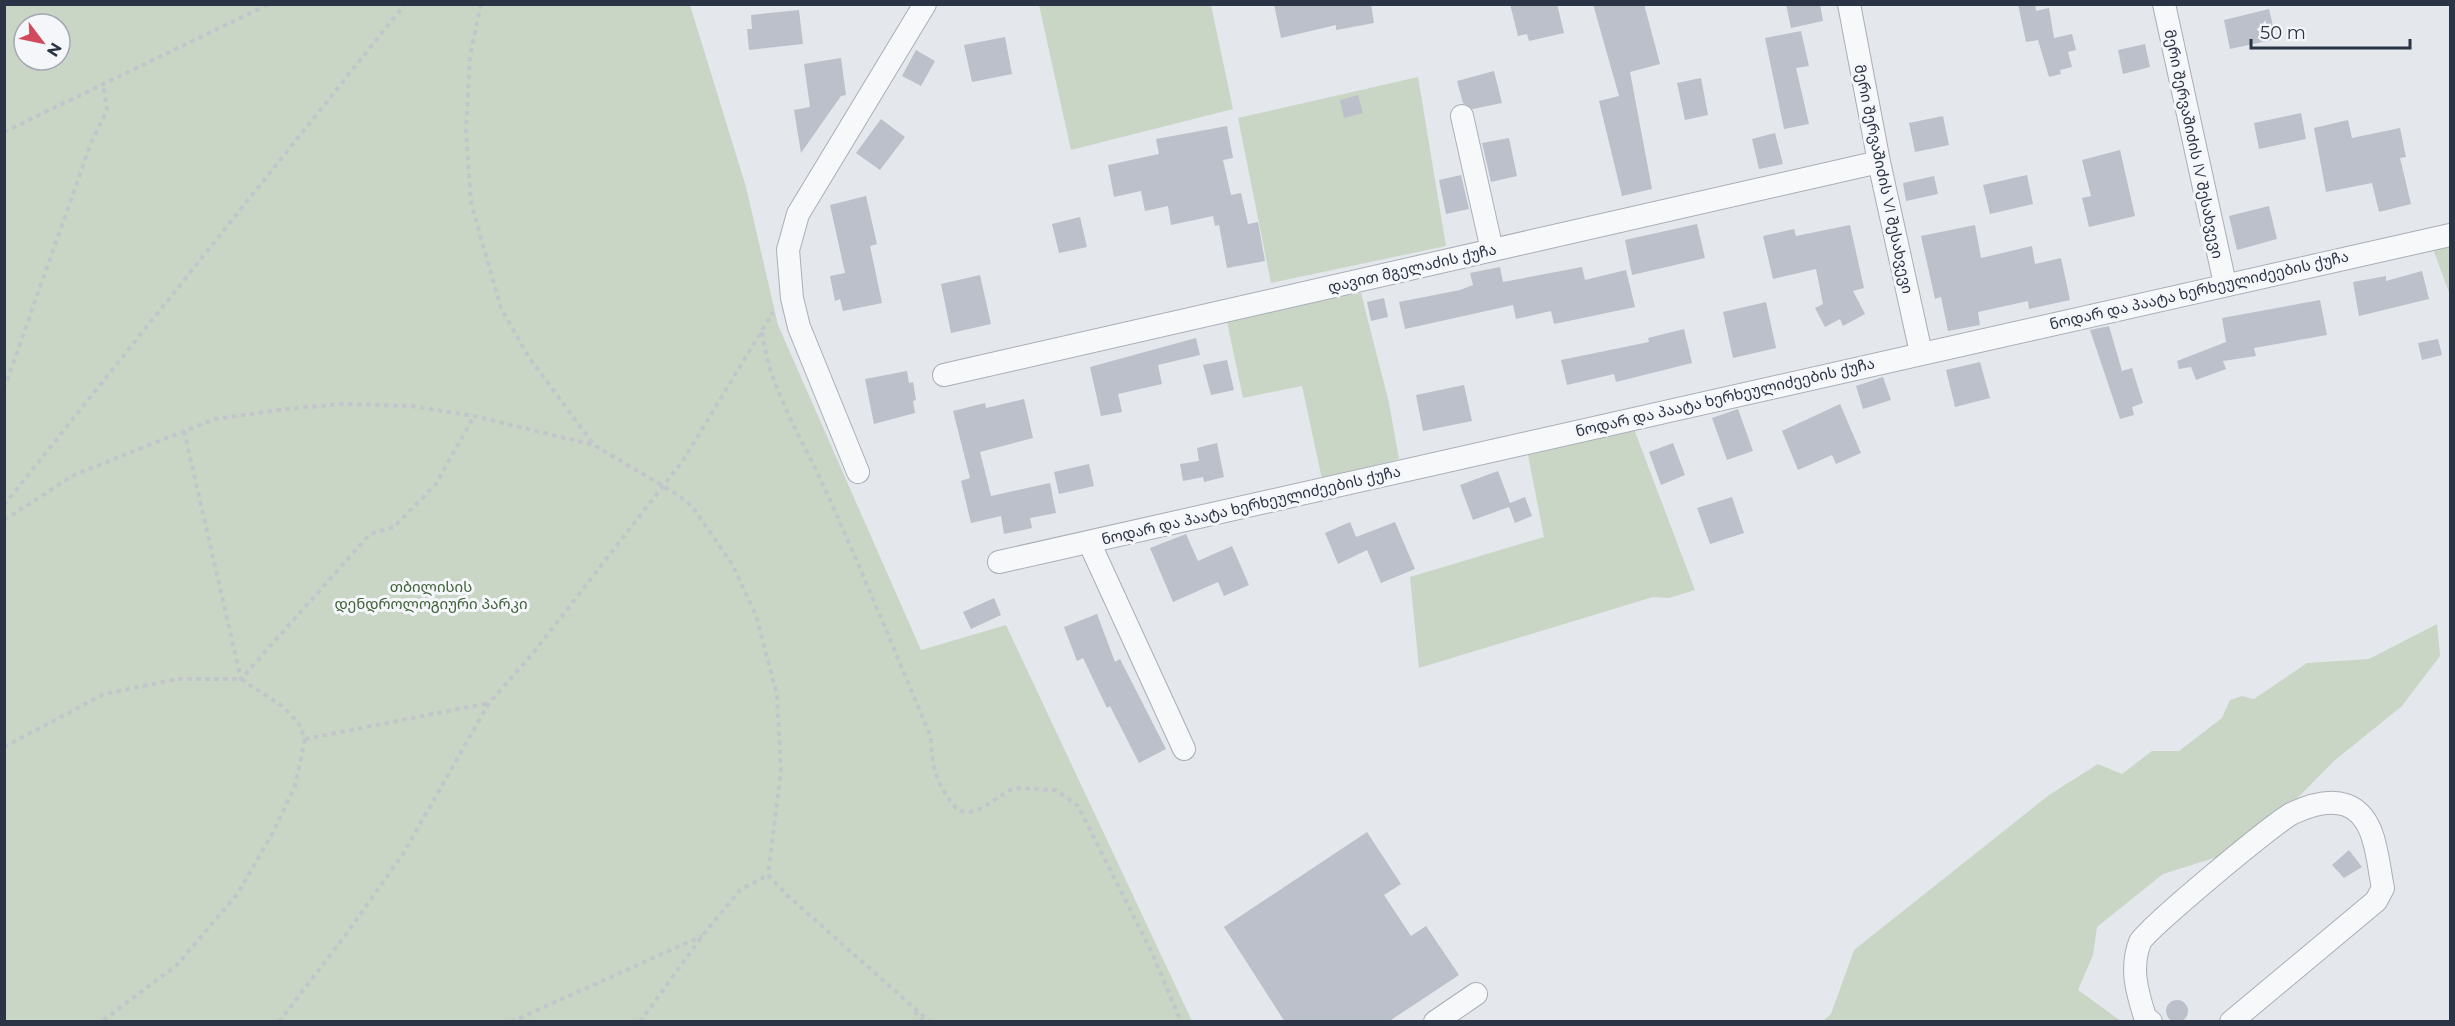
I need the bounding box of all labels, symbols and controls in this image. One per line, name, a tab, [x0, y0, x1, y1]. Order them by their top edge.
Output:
north arrow	[12, 12, 72, 72]
scale bar	[2251, 12, 2410, 50]
text: 50 m	[2260, 22, 2306, 44]
street label: მერი შერვაშიძის IV შესახვევი	[2160, 28, 2228, 260]
text: N	[43, 39, 66, 60]
street label: მერი შერვაშიძის VI შესახვევი	[1850, 63, 1918, 295]
street label: დავით მგელაძის ქუჩა	[1326, 239, 1498, 297]
street label: ნოდარ და პაატა ხერხეულიძეების ქუჩა	[2048, 246, 2350, 334]
street label: ნოდარ და პაატა ხერხეულიძეების ქუჩა	[1574, 353, 1876, 441]
street label: ნოდარ და პაატა ხერხეულიძეების ქუჩა	[1100, 461, 1402, 549]
park label: თბილისის დენდროლოგიური პარკი	[334, 577, 528, 613]

